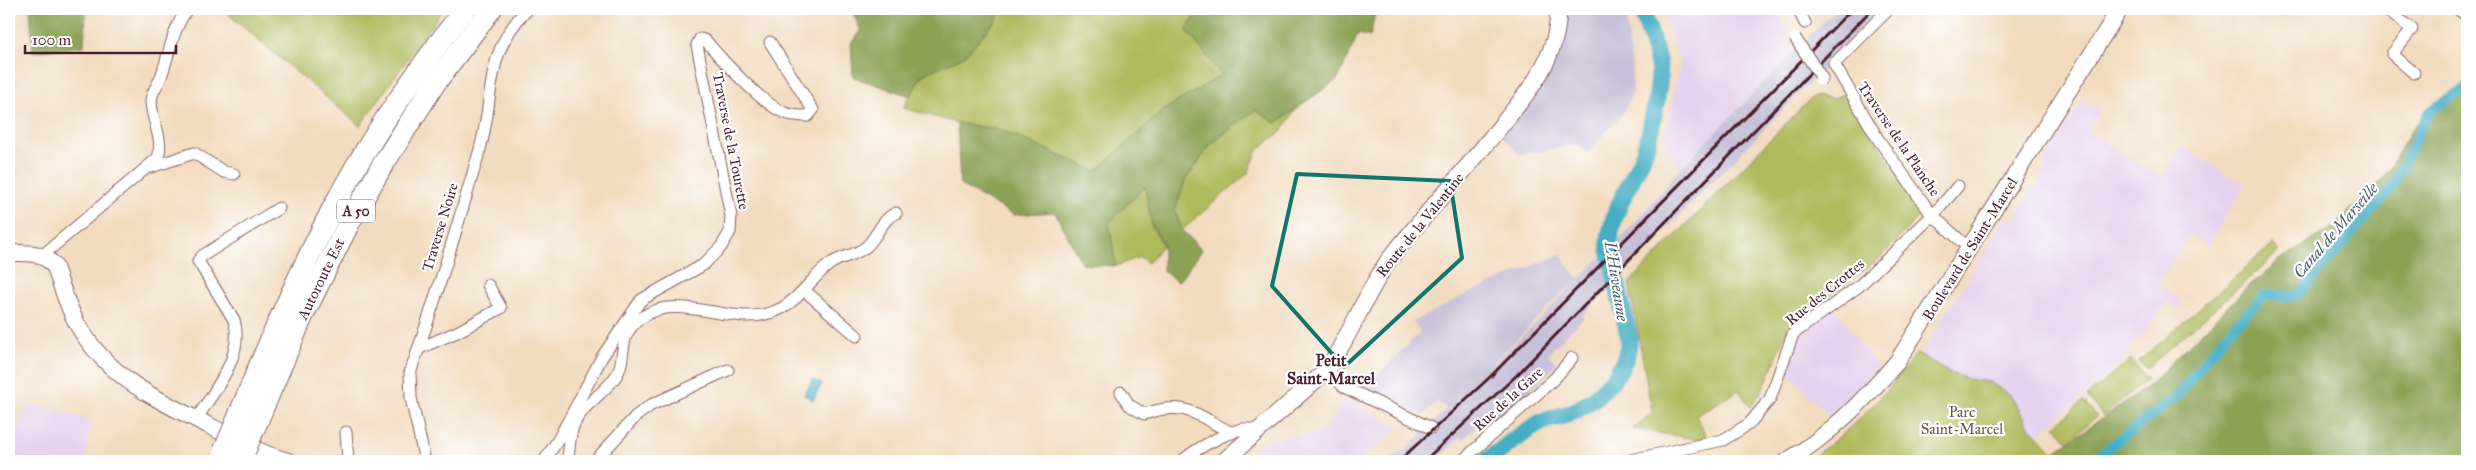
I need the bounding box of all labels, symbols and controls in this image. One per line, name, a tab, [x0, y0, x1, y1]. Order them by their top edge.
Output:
scale bar	[25, 22, 176, 54]
text: 100 m	[32, 31, 72, 49]
street label: Traverse de la Tourette	[709, 71, 753, 211]
street label: Traverse de la Planche	[1854, 78, 1944, 200]
street label: Route de la Valentine	[1372, 169, 1468, 281]
street label: Boulevard de Saint-Marcel	[1919, 173, 2022, 324]
water label: Canal de Marseille	[2289, 178, 2382, 282]
street label: Traverse Noire	[418, 181, 462, 273]
road number: A 50	[337, 200, 375, 222]
street label: Autoroute Est	[293, 235, 349, 324]
water label: L'Huveaune	[1601, 239, 1632, 323]
street label: Rue des Crottes	[1782, 255, 1868, 329]
district label: Petit Saint-Marcel	[1287, 351, 1376, 388]
street label: Rue de la Gare	[1469, 363, 1547, 435]
park label: Parc Saint-Marcel	[1921, 403, 2004, 438]

